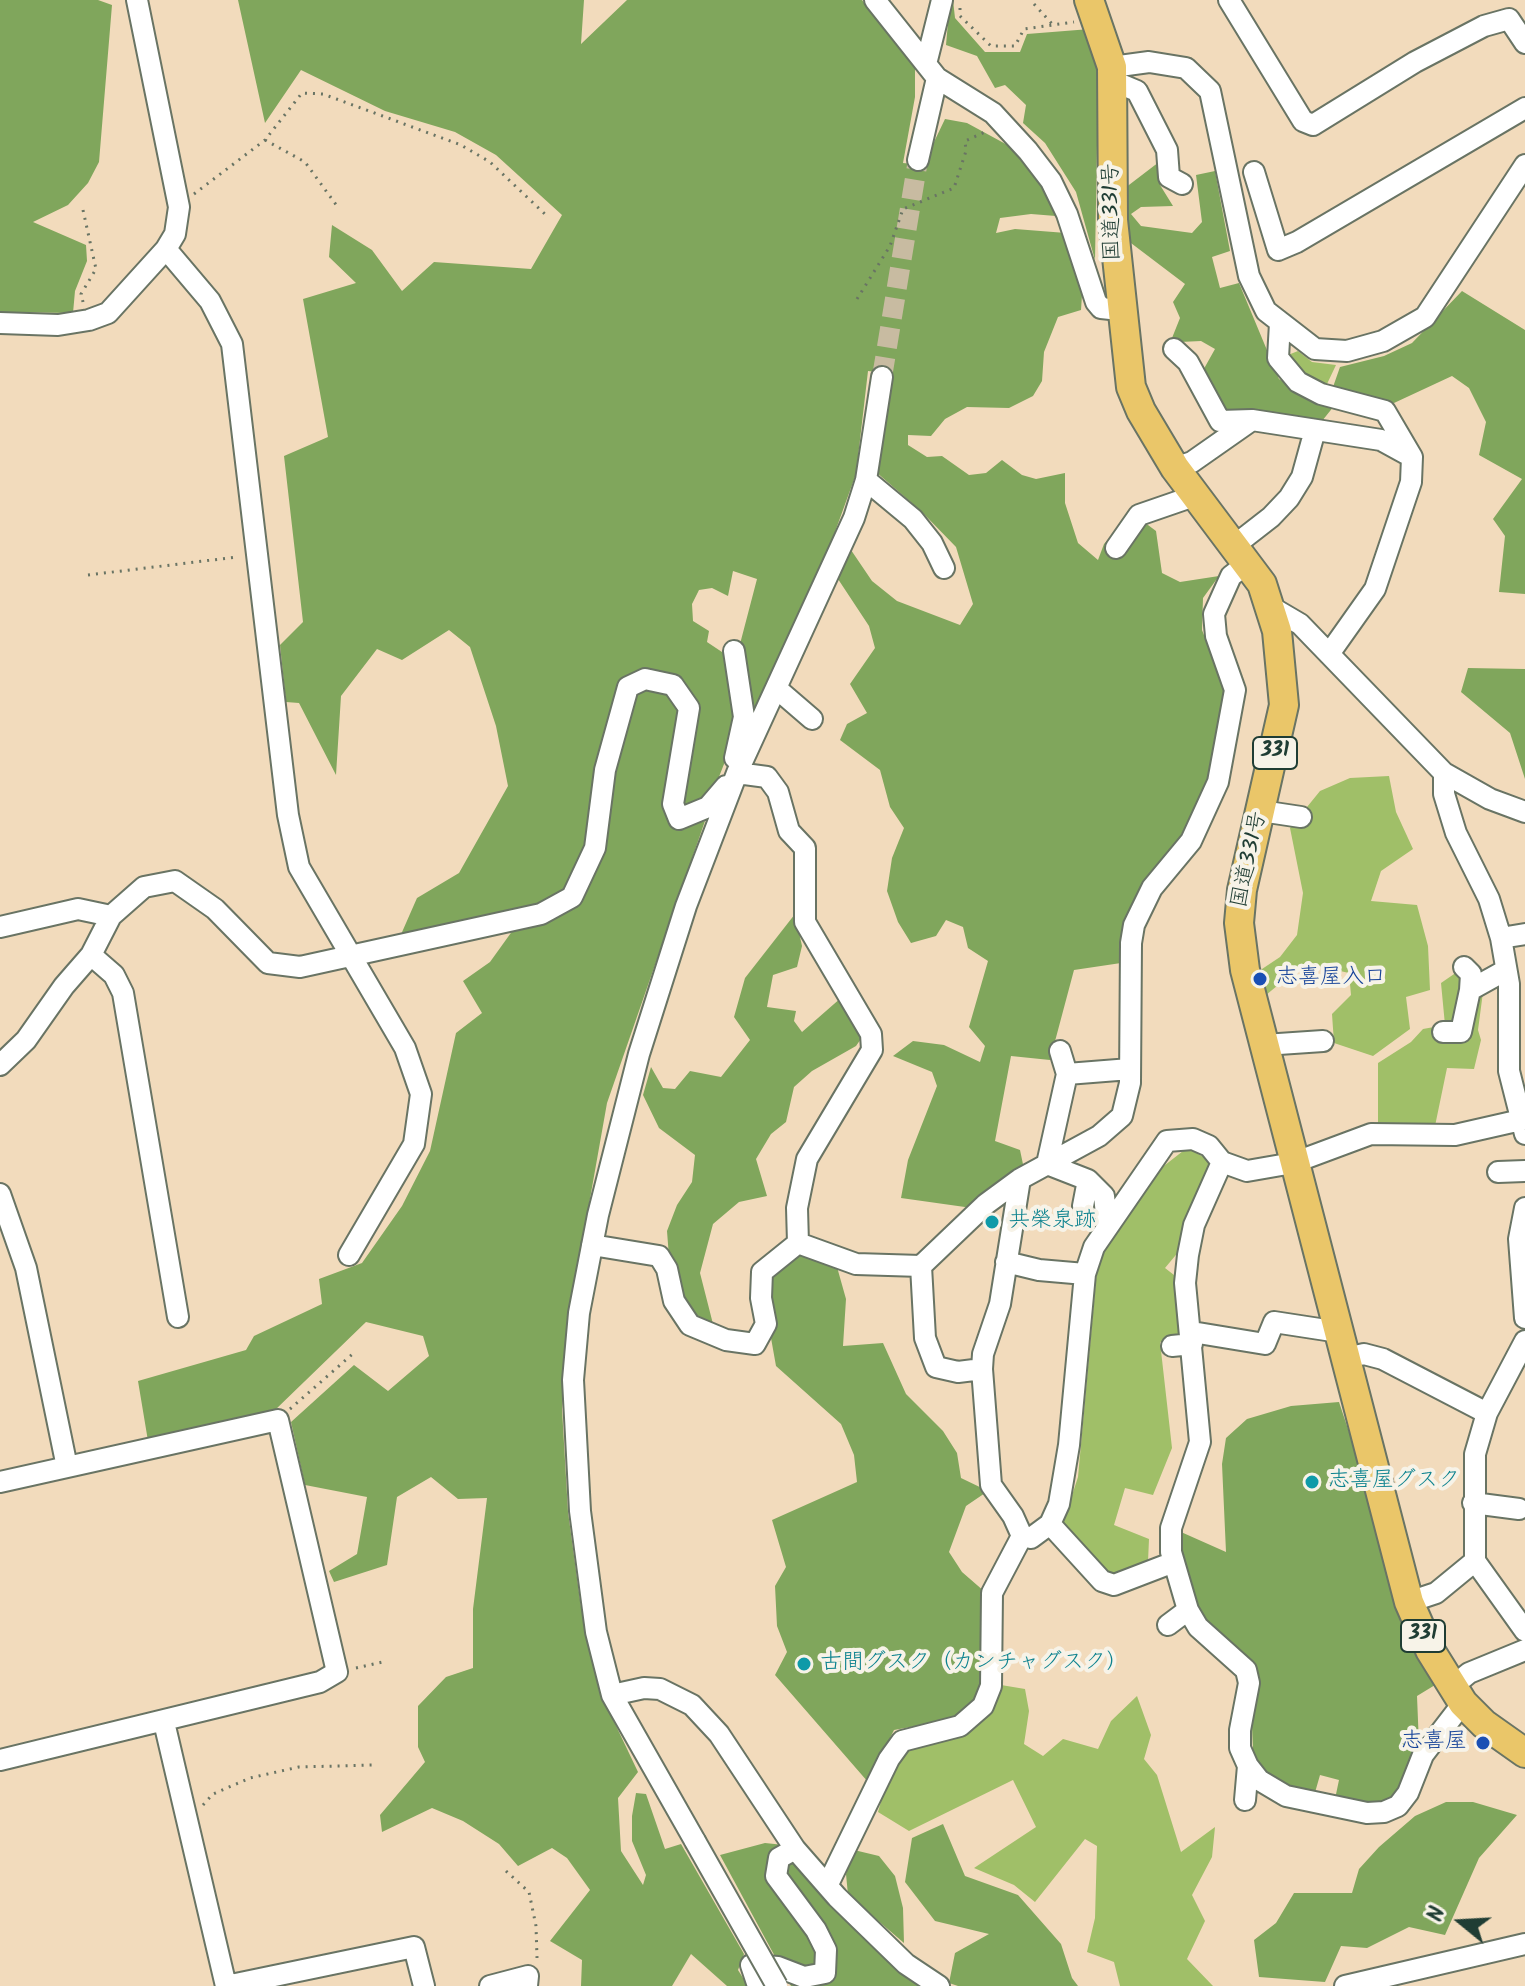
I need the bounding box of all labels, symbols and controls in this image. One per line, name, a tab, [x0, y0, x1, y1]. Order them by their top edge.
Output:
street label: 国道331号	[1100, 163, 1128, 261]
road number: 331	[1253, 737, 1297, 769]
street label: 国道331号	[1228, 809, 1274, 911]
place label: 志喜屋入口	[1276, 966, 1386, 992]
marker: 志喜屋入口	[1251, 970, 1269, 988]
place label: 共榮泉跡	[1008, 1209, 1096, 1235]
marker: 共榮泉跡	[983, 1213, 1001, 1231]
place label: 志喜屋グスク	[1328, 1469, 1460, 1495]
marker: 志喜屋グスク	[1303, 1473, 1321, 1491]
road number: 331	[1401, 1620, 1445, 1652]
place label: 古間グスク（カンチャグスク）	[820, 1651, 1128, 1677]
marker: 古間グスク（カンチャグスク）	[795, 1655, 813, 1673]
place label: 志喜屋	[1401, 1730, 1467, 1756]
marker: 志喜屋	[1474, 1734, 1492, 1752]
north arrow	[1421, 1882, 1501, 1962]
text: N	[1419, 1902, 1456, 1926]

